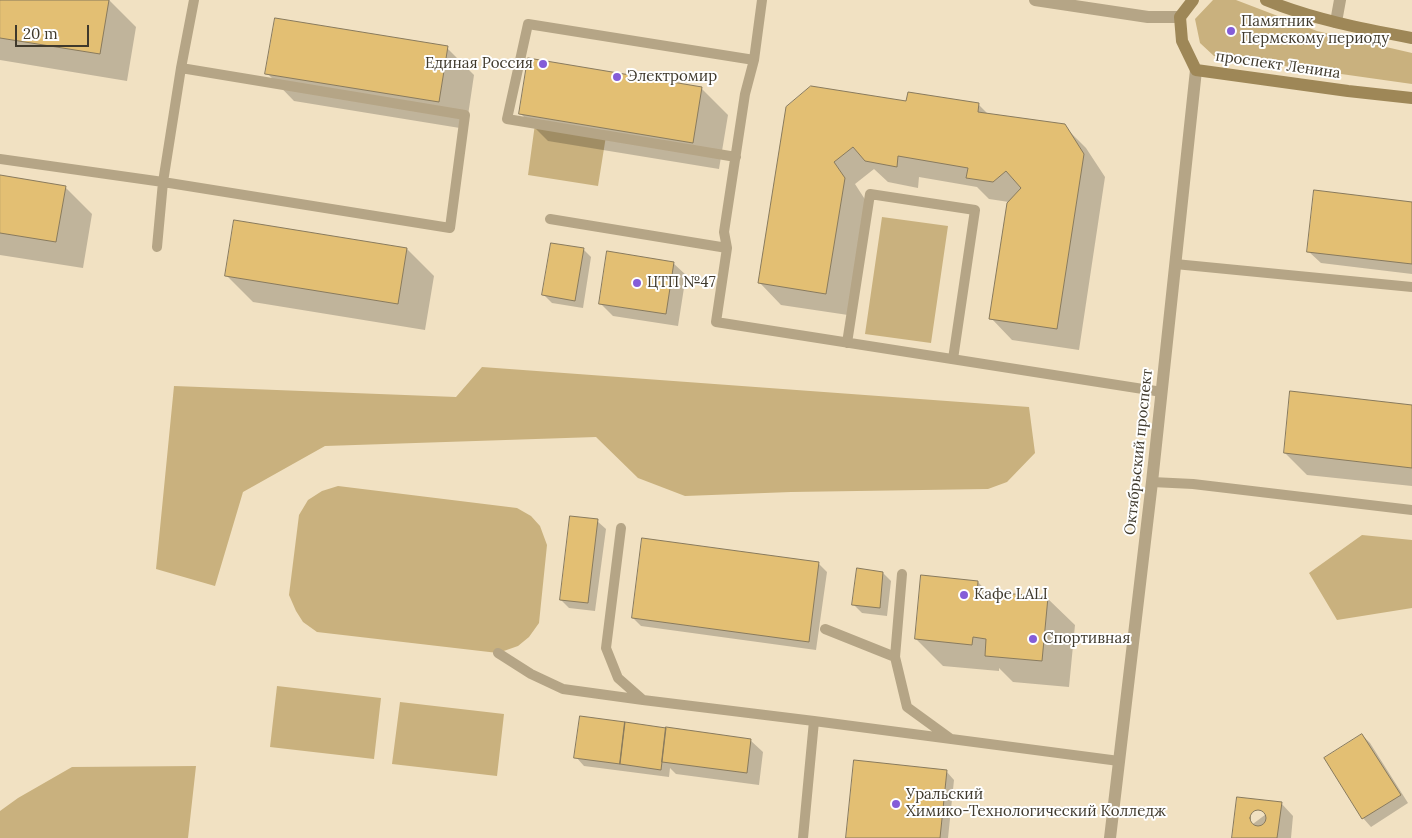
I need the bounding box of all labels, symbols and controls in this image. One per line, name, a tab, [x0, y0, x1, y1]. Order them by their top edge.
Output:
place label: Памятник Пермскому периоду	[1241, 13, 1389, 48]
scale bar	[18, 15, 91, 47]
text: 20 m	[23, 24, 58, 43]
marker: Памятник Пермскому периоду	[1225, 25, 1237, 37]
street label: проспект Ленина	[1214, 47, 1342, 83]
place label: Единая Россия	[425, 55, 533, 73]
marker: Единая Россия	[537, 58, 549, 70]
place label: Электромир	[627, 68, 717, 86]
marker: Электромир	[611, 71, 623, 83]
place label: ЦТП №47	[647, 274, 716, 292]
marker: ЦТП №47	[631, 277, 643, 289]
street label: Октябрьский проспект	[1121, 368, 1157, 536]
place label: Кафе LALI	[974, 586, 1048, 604]
marker: Кафе LALI	[958, 589, 970, 601]
place label: Спортивная	[1043, 630, 1130, 648]
marker: Спортивная	[1027, 633, 1039, 645]
place label: Уральский Химико-Технологический Колледж	[906, 786, 1166, 821]
marker: Уральский Химико-Технологический Колледж	[890, 798, 902, 810]

